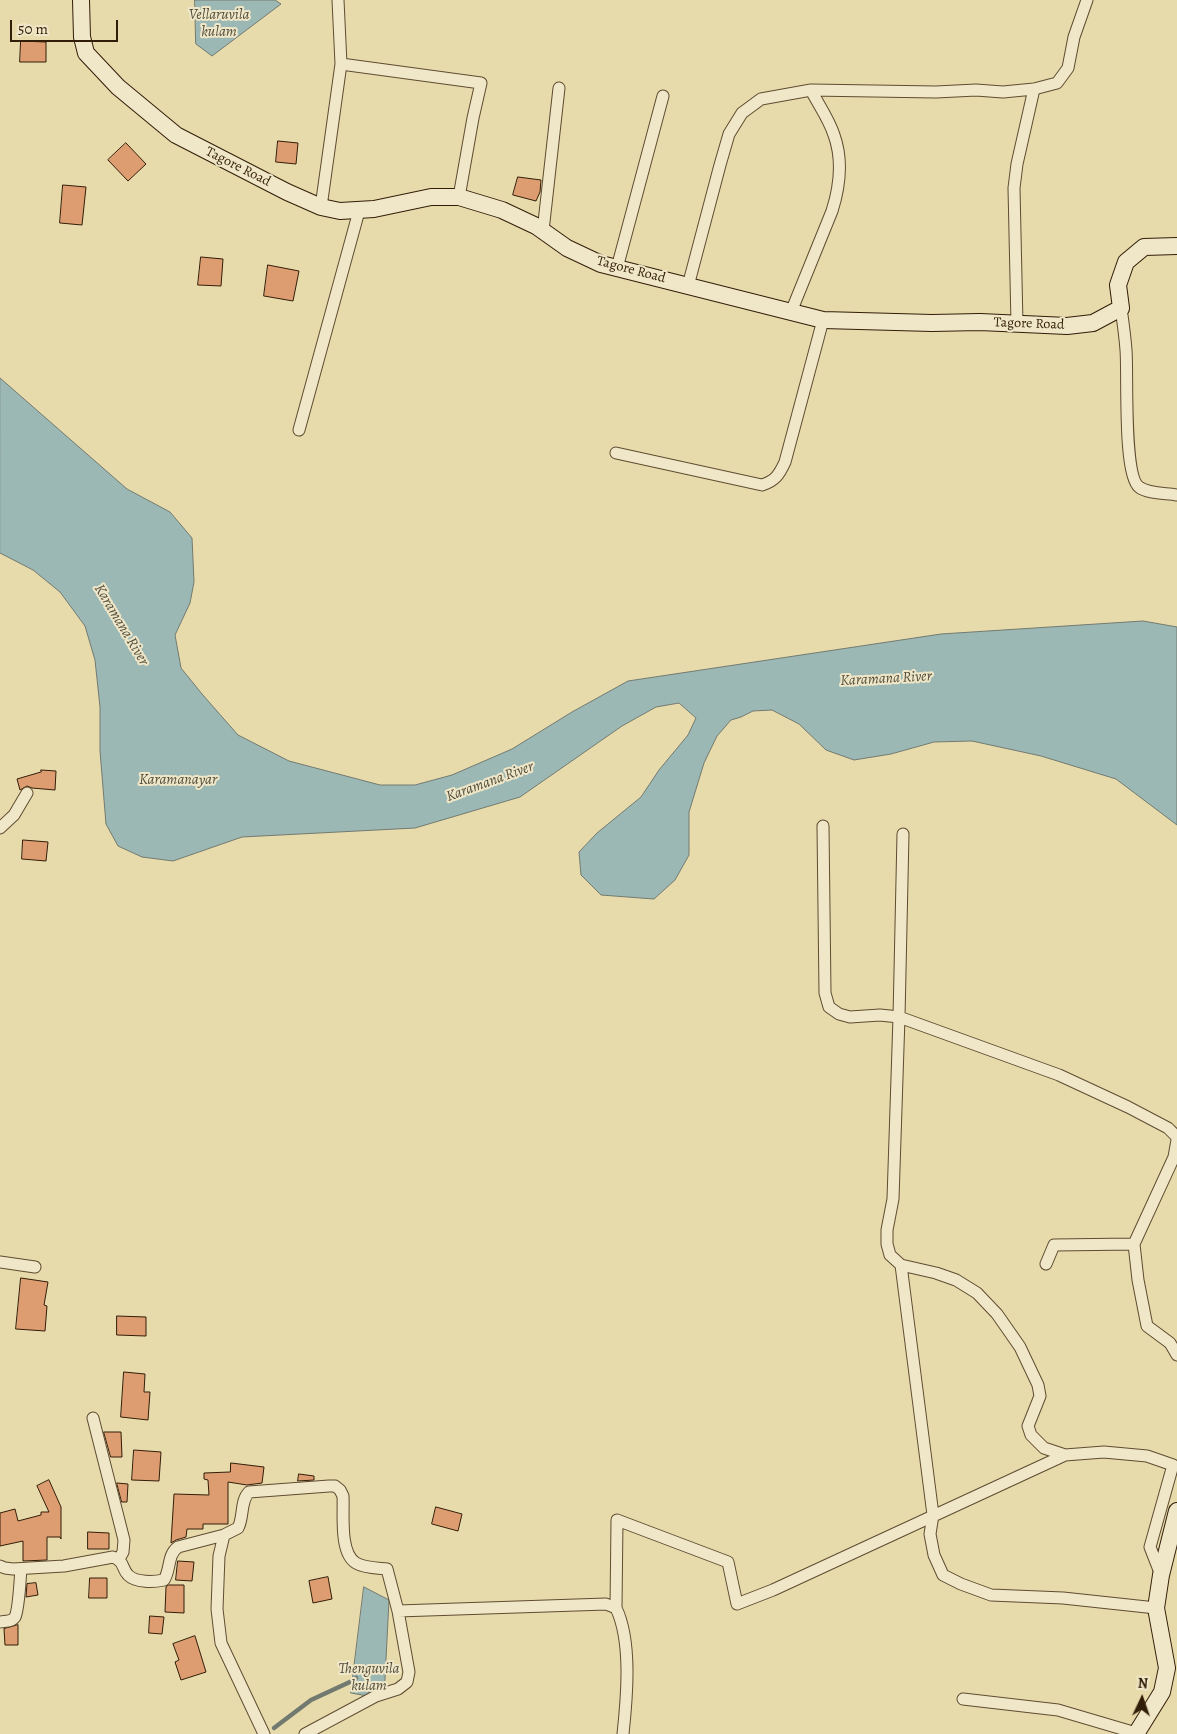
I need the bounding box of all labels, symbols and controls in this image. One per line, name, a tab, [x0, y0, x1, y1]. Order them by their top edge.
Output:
water label: Vellaruvila kulam	[189, 6, 249, 41]
scale bar	[12, 10, 120, 42]
text: 50 m	[18, 19, 48, 39]
street label: Tagore Road	[203, 143, 273, 191]
street label: Tagore Road	[595, 253, 667, 287]
street label: Tagore Road	[993, 314, 1065, 334]
water label: Karamana River	[90, 581, 152, 669]
water label: Karamana River	[840, 668, 932, 690]
water label: Karamana River	[444, 758, 536, 806]
water label: Karamanayar	[139, 771, 217, 789]
water label: Thenguvila kulam	[338, 1660, 400, 1695]
north arrow	[1117, 1674, 1167, 1724]
text: N	[1137, 1674, 1148, 1693]

